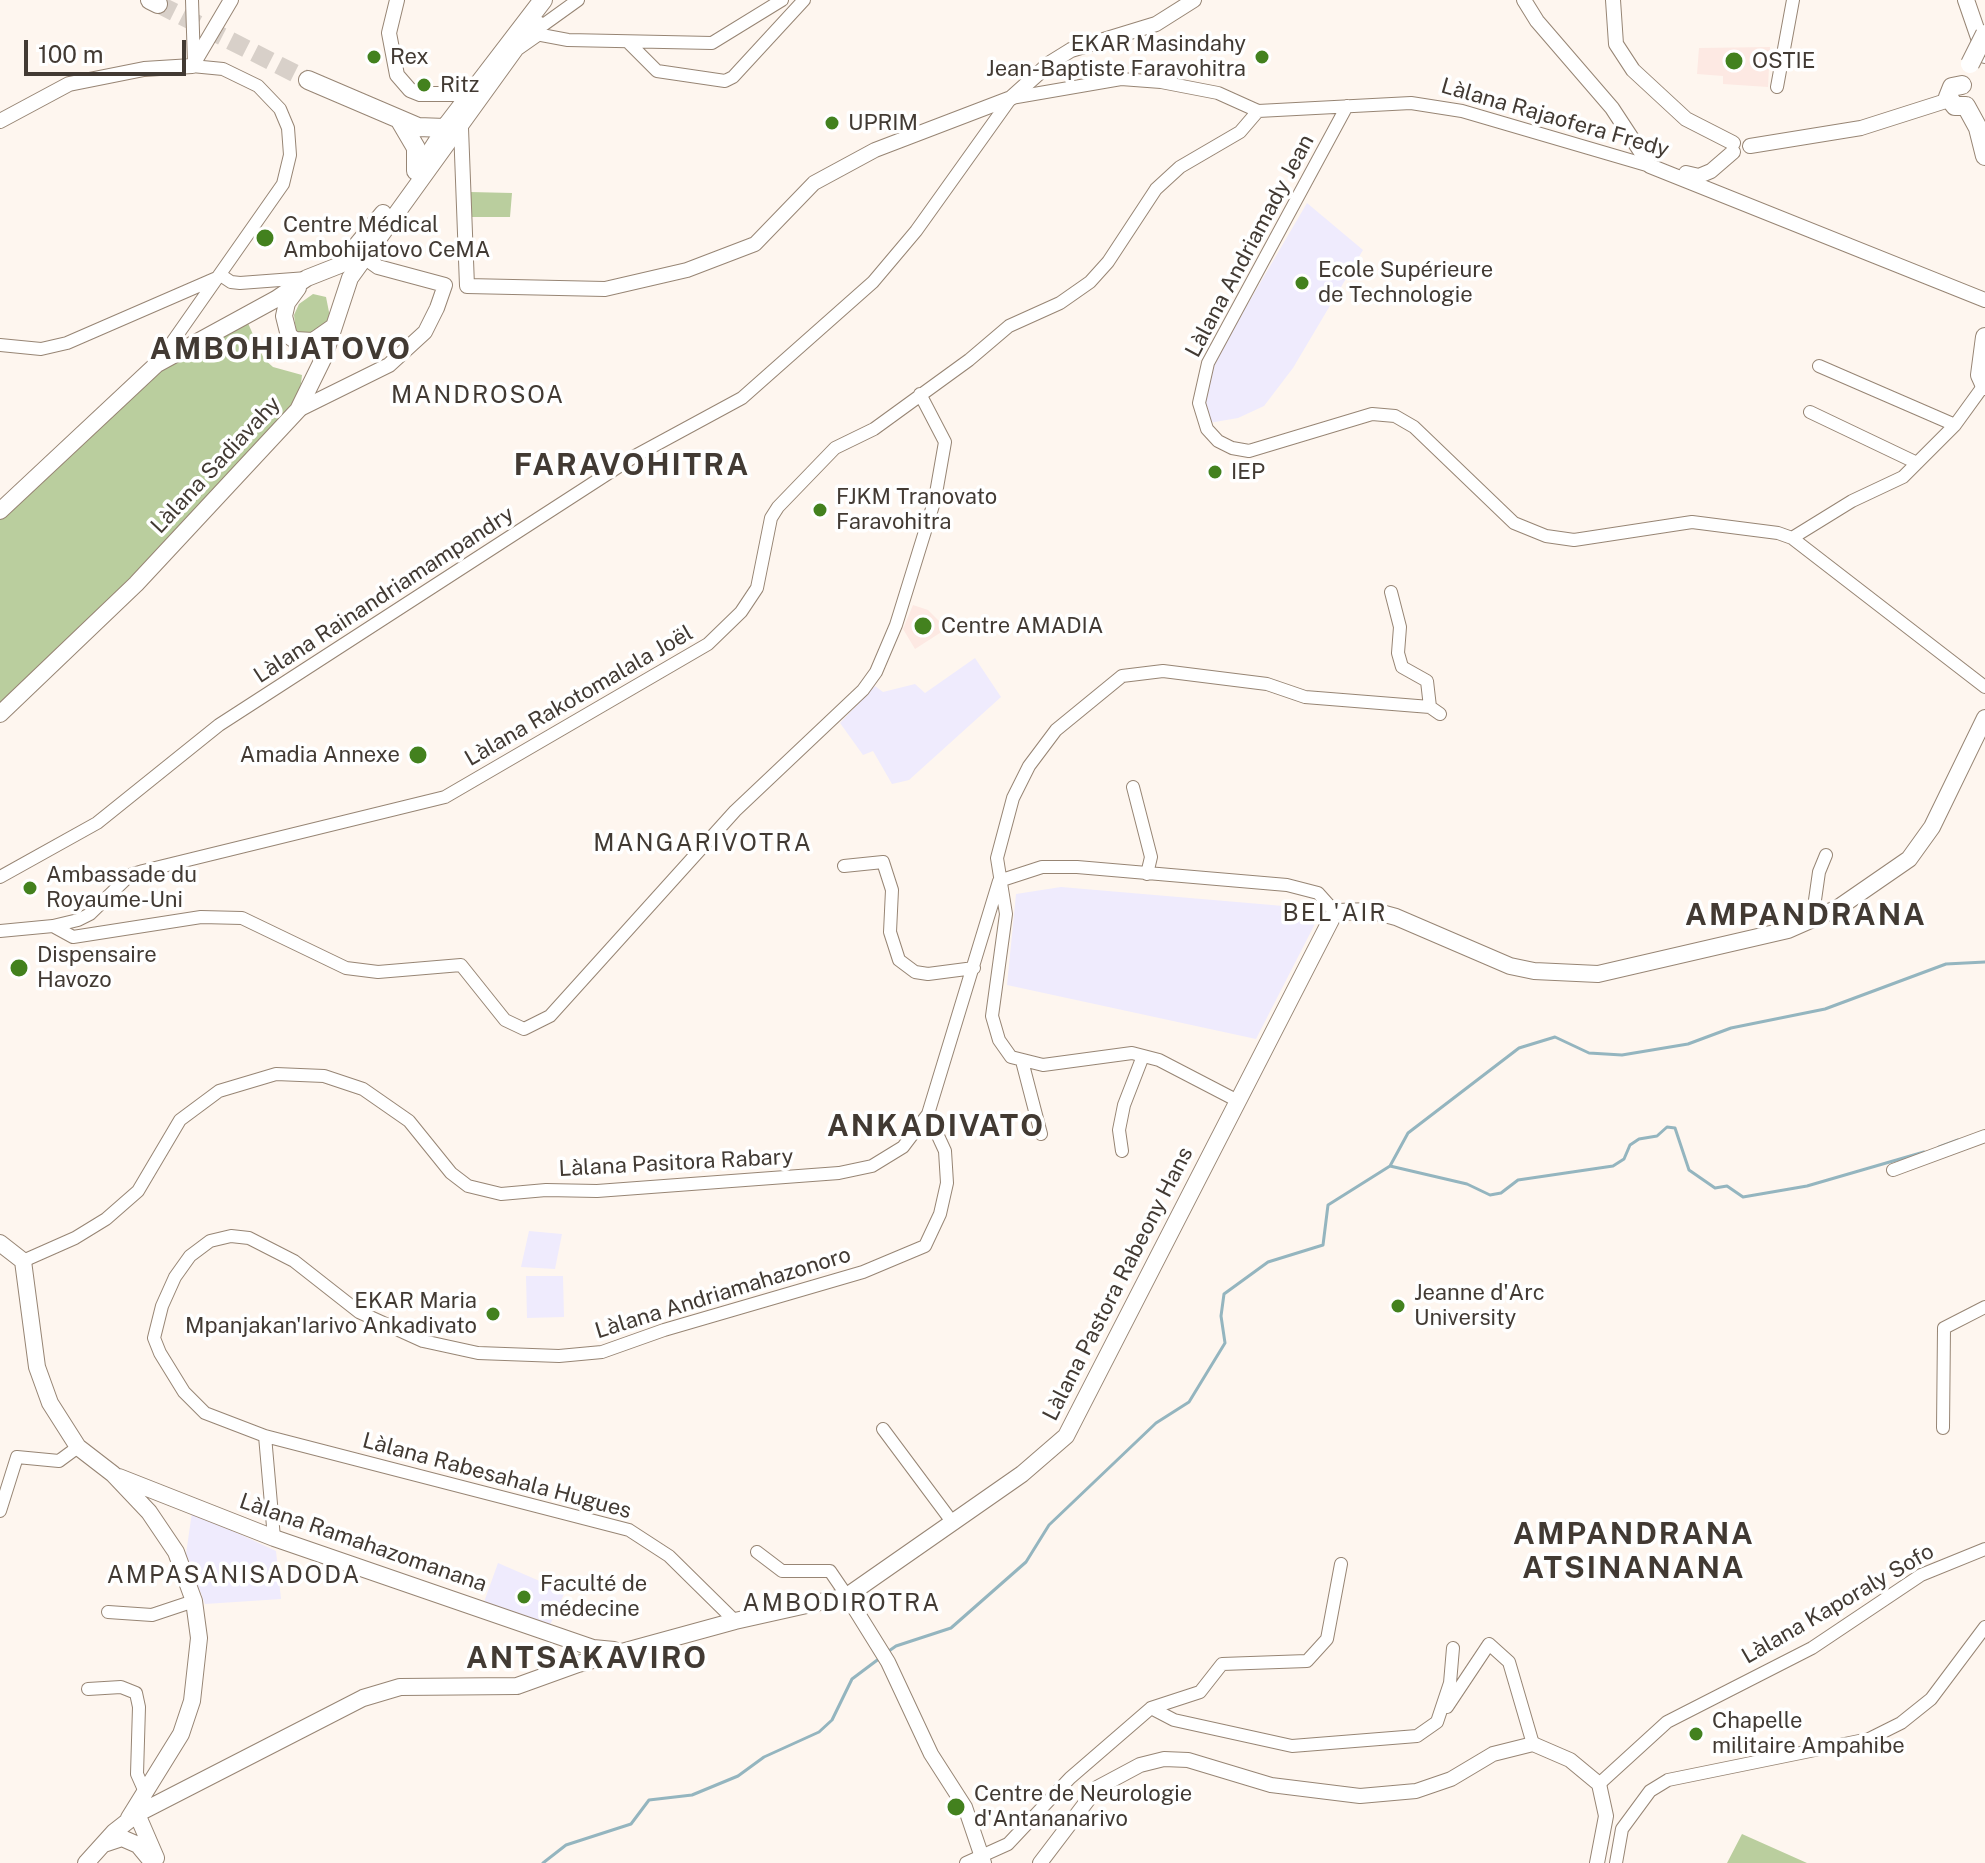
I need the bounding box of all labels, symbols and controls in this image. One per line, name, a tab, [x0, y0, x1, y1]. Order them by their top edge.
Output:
scale bar	[28, 24, 190, 74]
place label: EKAR Masindahy Jean-Baptiste Faravohitra	[986, 31, 1246, 82]
text: 100 m	[38, 40, 104, 68]
place label: Rex	[390, 44, 429, 70]
marker: Rex	[365, 48, 383, 66]
marker: EKAR Masindahy Jean-Baptiste Faravohitra	[1253, 48, 1271, 66]
place label: OSTIE	[1752, 48, 1815, 74]
marker: OSTIE	[1723, 50, 1745, 72]
place label: Ritz	[440, 72, 479, 98]
street label: Làlana Rajaofera Fredy	[1438, 73, 1672, 163]
marker: Ritz	[415, 76, 433, 94]
place label: UPRIM	[848, 110, 918, 136]
marker: UPRIM	[823, 114, 841, 132]
street label: Làlana Andriamady Jean	[1180, 130, 1320, 362]
place label: Centre Médical Ambohijatovo CeMA	[283, 212, 490, 264]
marker: Centre Médical Ambohijatovo CeMA	[254, 227, 276, 249]
place label: Ecole Supérieure de Technologie	[1318, 257, 1493, 308]
marker: Ecole Supérieure de Technologie	[1293, 274, 1311, 292]
district label: AMBOHIJATOVO	[150, 332, 412, 368]
district label: MANDROSOA	[391, 382, 565, 410]
street label: Làlana Sadiavahy	[146, 391, 286, 539]
district label: FARAVOHITRA	[514, 448, 750, 484]
place label: IEP	[1231, 459, 1265, 485]
marker: IEP	[1206, 463, 1224, 481]
place label: FJKM Tranovato Faravohitra	[836, 484, 997, 536]
street label: Làlana Rainandriamampandry	[249, 501, 519, 689]
marker: FJKM Tranovato Faravohitra	[811, 501, 829, 519]
place label: Centre AMADIA	[941, 613, 1103, 639]
marker: Centre AMADIA	[912, 615, 934, 637]
street label: Làlana Rakotomalala Joël	[460, 620, 698, 772]
place label: Amadia Annexe	[240, 742, 400, 768]
marker: Amadia Annexe	[407, 744, 429, 766]
district label: MANGARIVOTRA	[593, 830, 813, 858]
place label: Ambassade du Royaume-Uni	[46, 862, 197, 914]
marker: Ambassade du Royaume-Uni	[21, 879, 39, 897]
district label: AMPANDRANA	[1685, 898, 1927, 934]
district label: BEL'AIR	[1282, 900, 1388, 928]
place label: Dispensaire Havozo	[37, 942, 157, 994]
marker: Dispensaire Havozo	[8, 957, 30, 979]
district label: ANKADIVATO	[827, 1109, 1045, 1145]
street label: Làlana Pastora Rabeony Hans	[1037, 1143, 1199, 1425]
street label: Làlana Pasitora Rabary	[558, 1144, 794, 1182]
street label: Làlana Andriamahazonoro	[592, 1241, 854, 1345]
place label: Jeanne d'Arc University	[1414, 1280, 1545, 1332]
place label: EKAR Maria Mpanjakan'Iarivo Ankadivato	[185, 1288, 477, 1340]
marker: Jeanne d'Arc University	[1389, 1297, 1407, 1315]
marker: EKAR Maria Mpanjakan'Iarivo Ankadivato	[484, 1305, 502, 1323]
street label: Làlana Rabesahala Hugues	[360, 1427, 634, 1525]
street label: Làlana Ramahazomanana	[236, 1488, 490, 1598]
district label: AMPANDRANA ATSINANANA	[1513, 1517, 1755, 1588]
street label: Làlana Kaporaly Sofo	[1737, 1538, 1939, 1670]
district label: AMPASANISADODA	[107, 1562, 361, 1590]
place label: Faculté de médecine	[540, 1571, 647, 1622]
marker: Faculté de médecine	[515, 1588, 533, 1606]
district label: AMBODIROTRA	[743, 1590, 941, 1618]
district label: ANTSAKAVIRO	[466, 1641, 708, 1677]
place label: Chapelle militaire Ampahibe	[1712, 1708, 1905, 1760]
marker: Chapelle militaire Ampahibe	[1687, 1725, 1705, 1743]
place label: Centre de Neurologie d'Antananarivo	[974, 1781, 1192, 1832]
marker: Centre de Neurologie d'Antananarivo	[945, 1796, 967, 1818]

